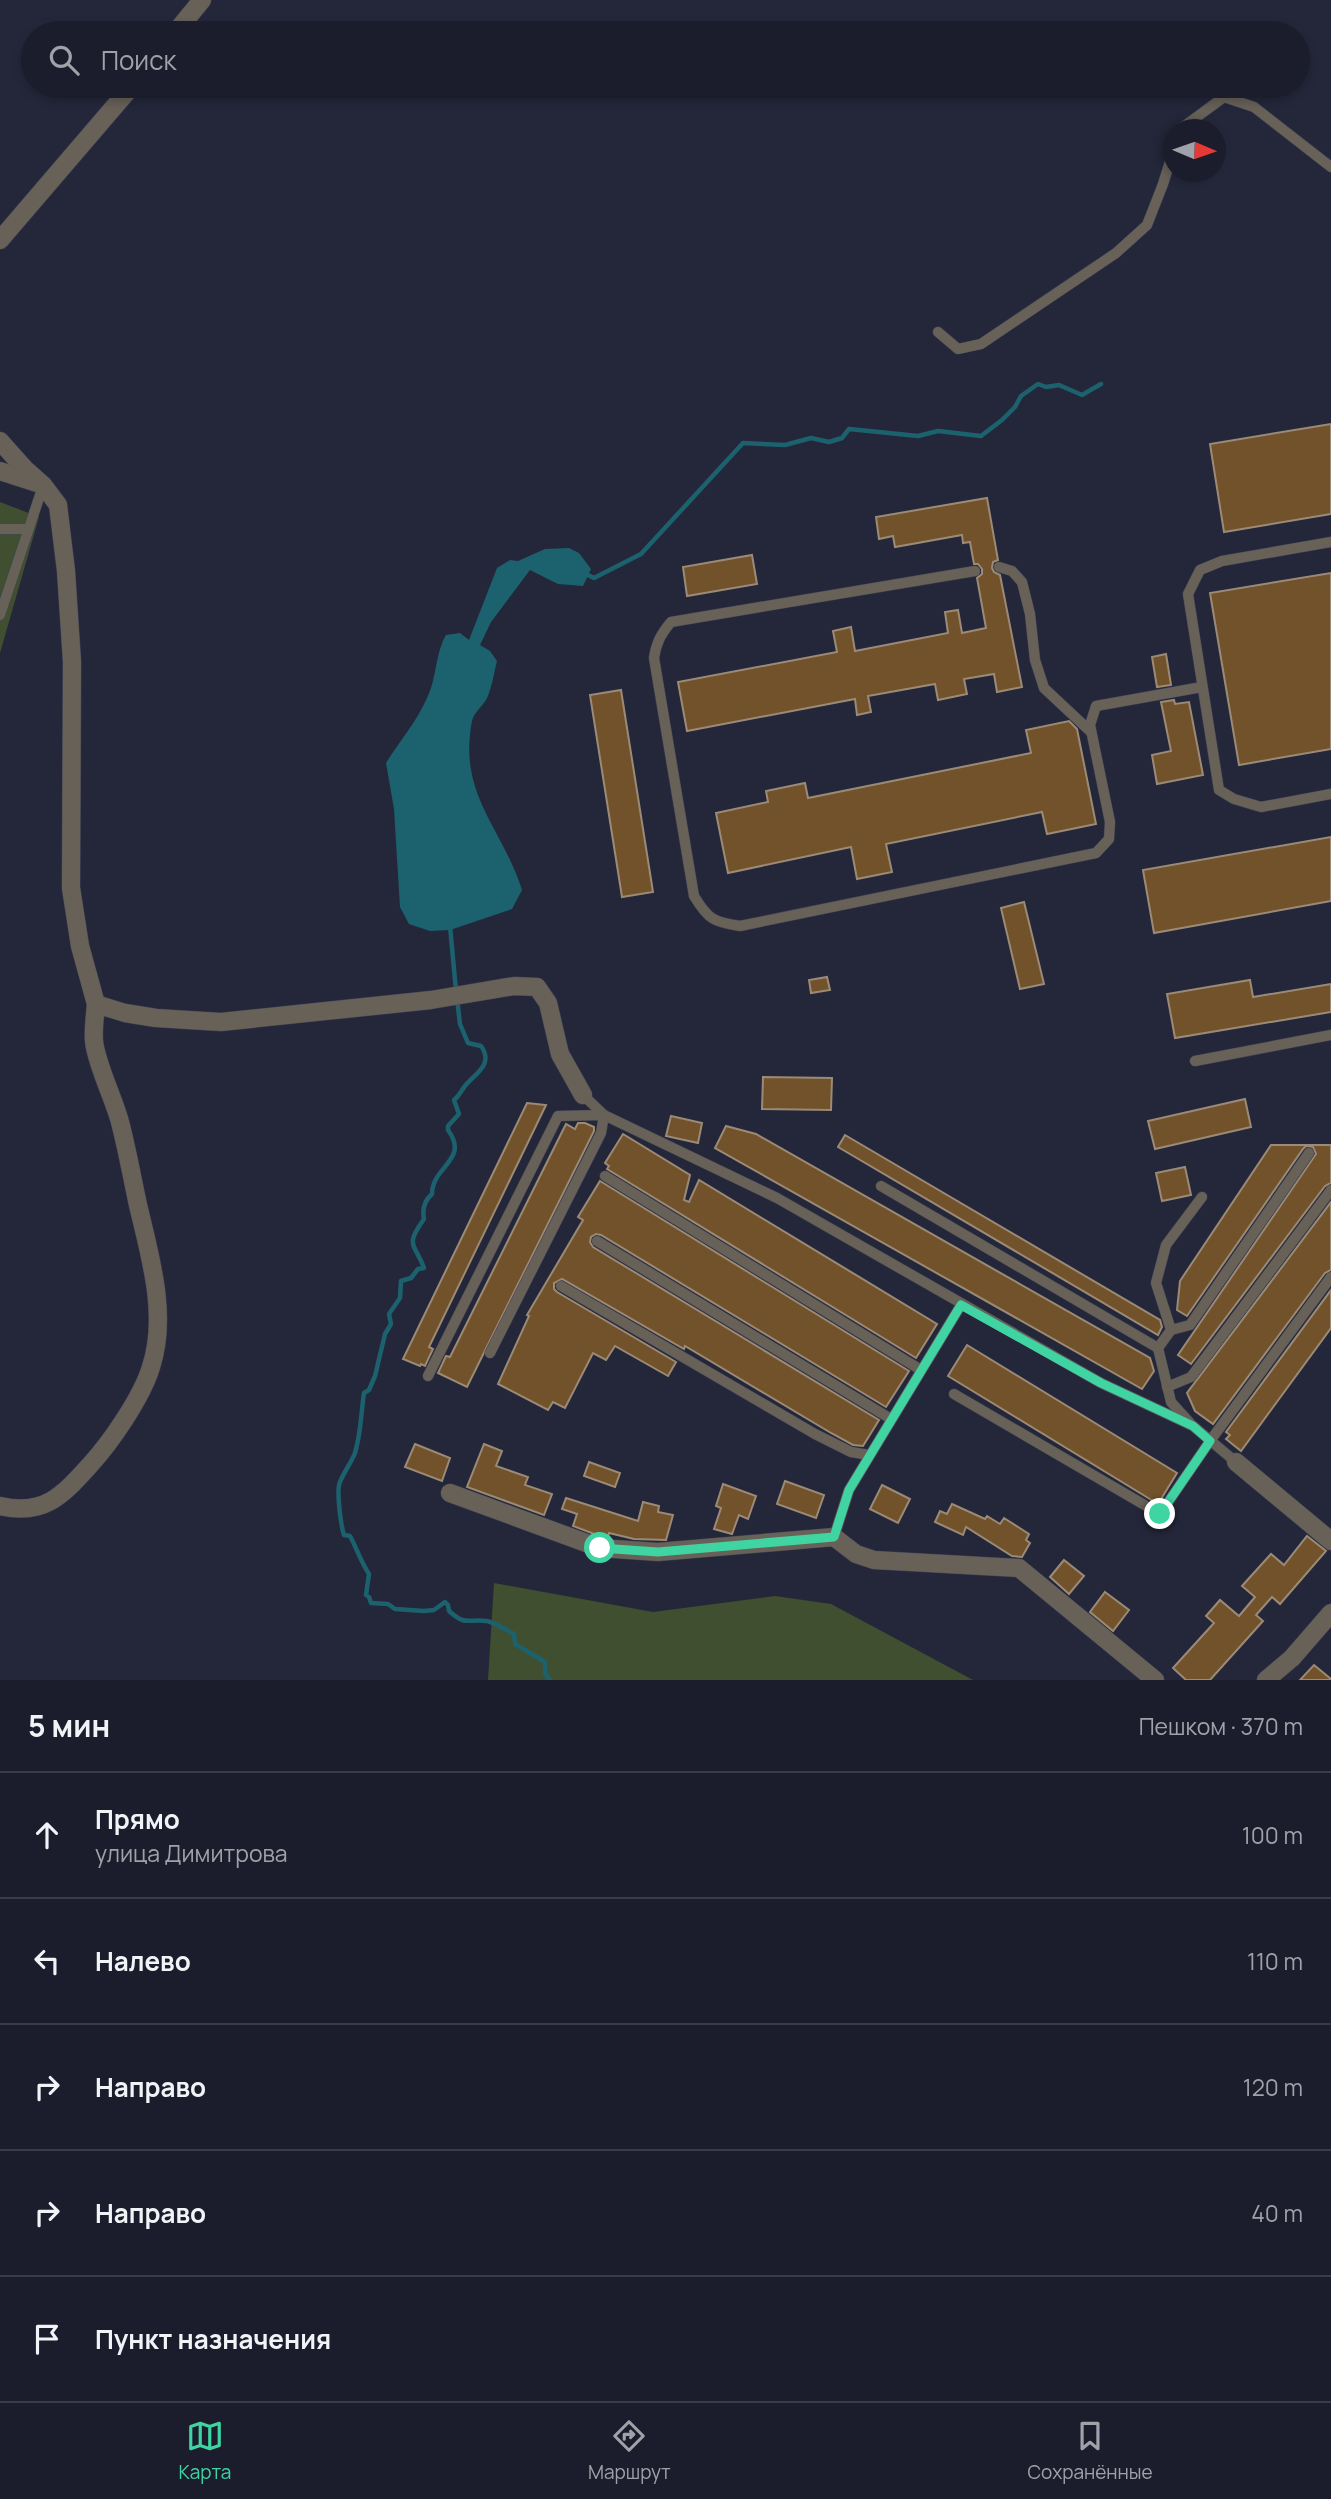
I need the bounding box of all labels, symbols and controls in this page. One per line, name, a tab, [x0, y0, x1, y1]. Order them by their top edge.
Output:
search box	[21, 21, 1310, 98]
icon: search	[45, 41, 83, 79]
text: Поиск	[101, 42, 176, 78]
north arrow	[1163, 119, 1226, 182]
route end	[1144, 1498, 1175, 1529]
route start	[584, 1532, 615, 1563]
text: 5 мин	[28, 1705, 110, 1746]
text: Пешком · 370 m	[1139, 1710, 1303, 1742]
text: Прямо	[95, 1801, 180, 1837]
icon: ahead	[28, 1816, 66, 1854]
text: 100 m	[1242, 1819, 1303, 1851]
text: улица Димитрова	[95, 1837, 288, 1869]
icon: left	[28, 1942, 66, 1980]
text: Налево	[95, 1943, 191, 1979]
text: 110 m	[1247, 1945, 1303, 1977]
icon: right	[28, 2068, 66, 2106]
text: Направо	[95, 2069, 206, 2105]
text: 120 m	[1243, 2071, 1303, 2103]
icon: right	[28, 2194, 66, 2232]
text: Направо	[95, 2195, 206, 2231]
text: 40 m	[1251, 2197, 1303, 2229]
icon: arrive	[28, 2320, 66, 2358]
text: Пункт назначения	[95, 2321, 331, 2357]
tab: Карта	[178, 2417, 231, 2485]
tab: Маршрут	[588, 2417, 671, 2485]
tab: Сохранённые	[1028, 2417, 1153, 2485]

